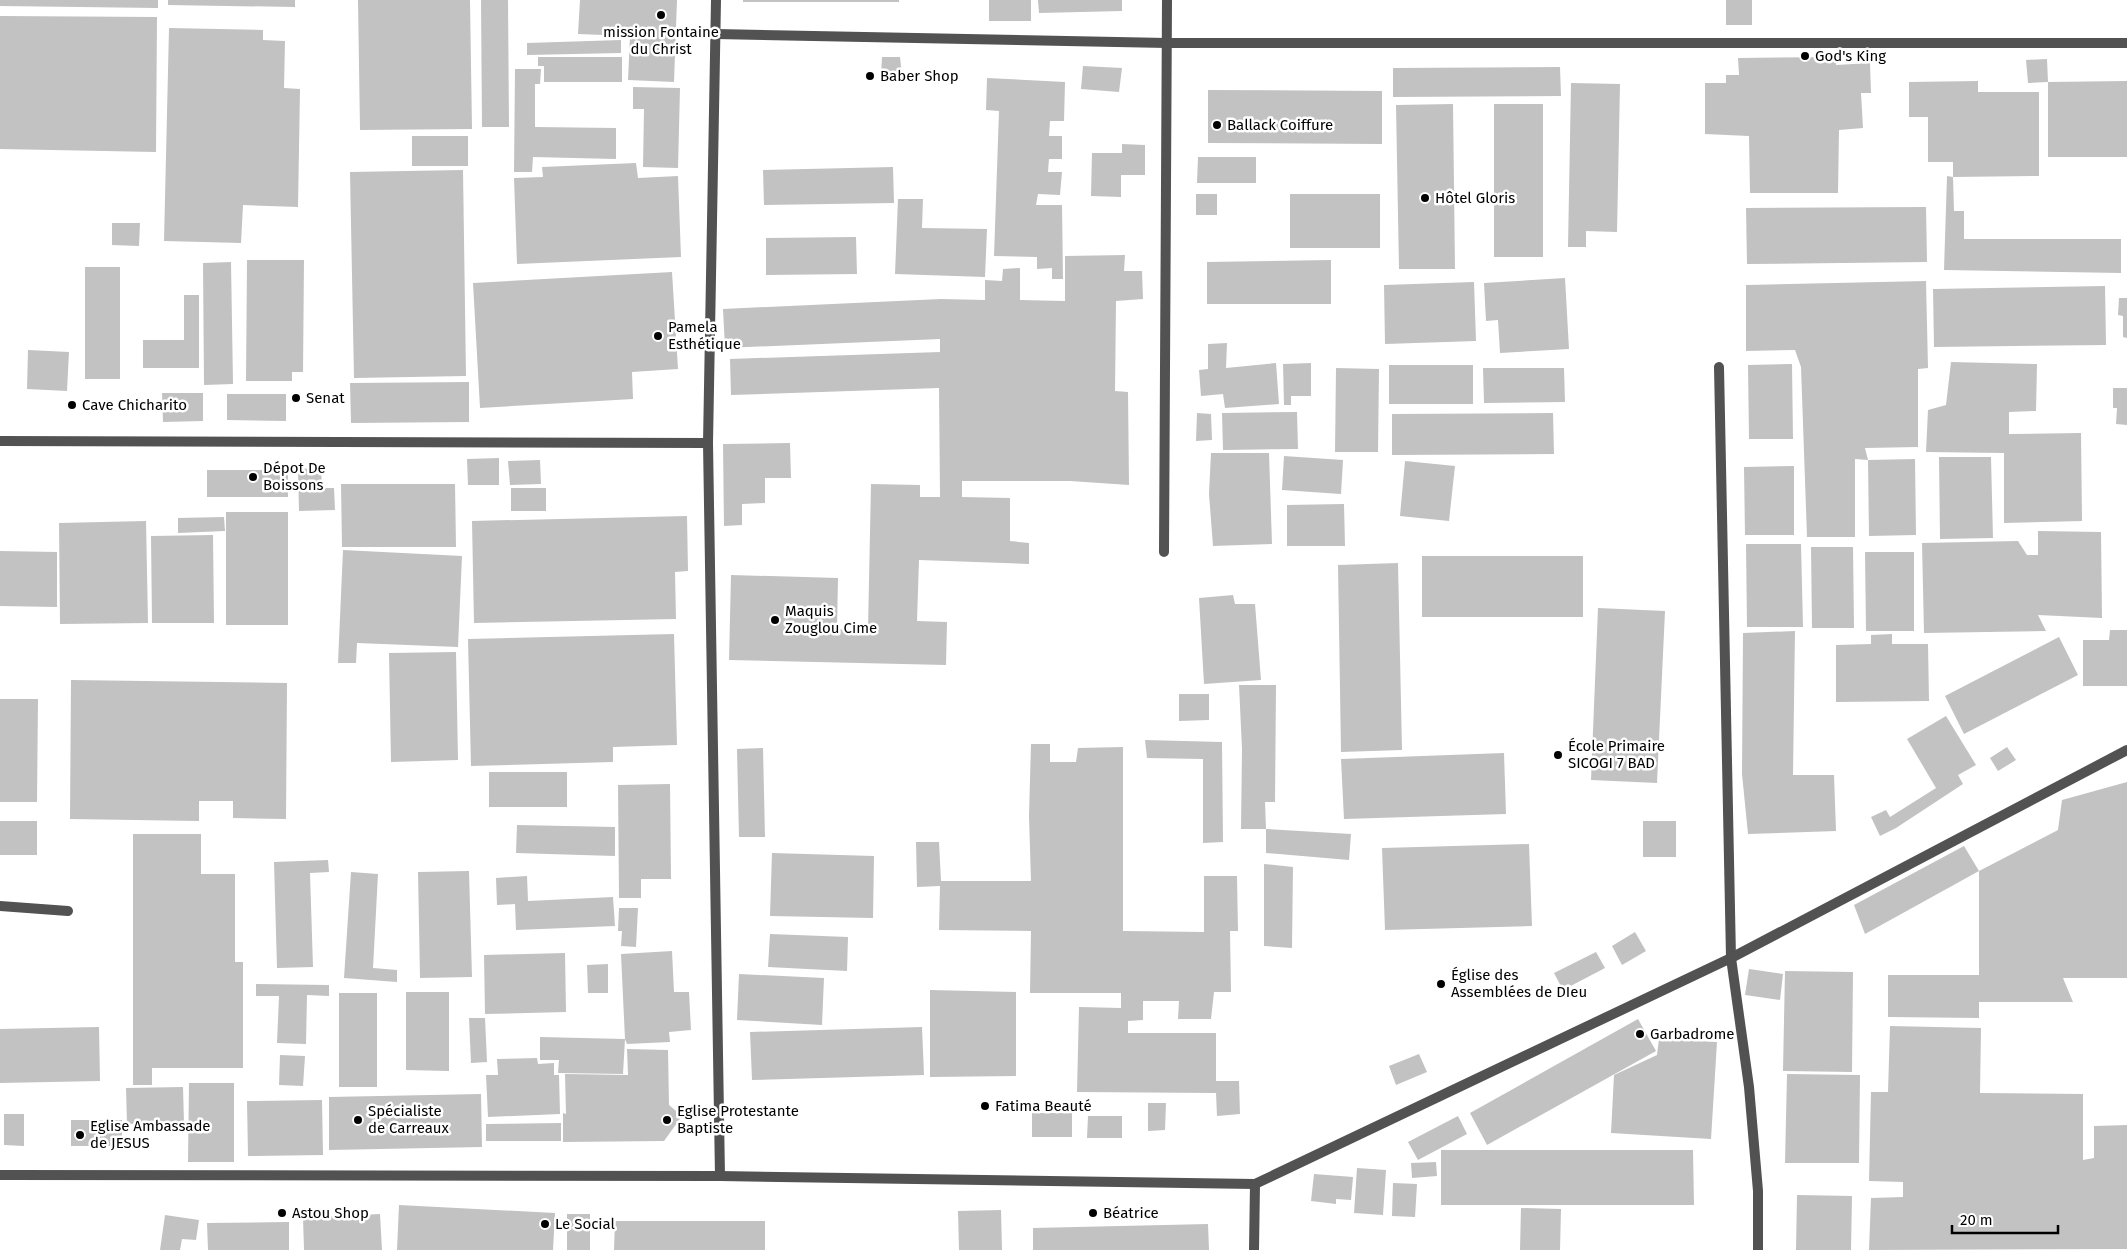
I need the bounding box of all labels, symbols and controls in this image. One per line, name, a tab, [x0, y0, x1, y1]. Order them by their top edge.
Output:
marker: mission Fontaine du Christ	[655, 9, 667, 21]
place label: mission Fontaine du Christ	[603, 23, 719, 58]
place label: God's King	[1815, 47, 1886, 65]
marker: God's King	[1799, 50, 1811, 62]
place label: Baber Shop	[880, 67, 959, 85]
marker: Baber Shop	[864, 70, 876, 82]
place label: Ballack Coiffure	[1227, 116, 1333, 134]
marker: Ballack Coiffure	[1211, 119, 1223, 131]
place label: Hôtel Gloris	[1435, 189, 1515, 207]
marker: Hôtel Gloris	[1419, 192, 1431, 204]
place label: Pamela Esthétique	[668, 318, 741, 353]
marker: Pamela Esthétique	[652, 330, 664, 342]
place label: Senat	[306, 389, 345, 407]
marker: Senat	[290, 392, 302, 404]
place label: Cave Chicharito	[82, 396, 187, 414]
marker: Cave Chicharito	[66, 399, 78, 411]
place label: Dépot De Boissons	[263, 459, 326, 494]
marker: Dépot De Boissons	[247, 471, 259, 483]
place label: Maquis Zouglou Cime	[785, 602, 877, 637]
marker: Maquis Zouglou Cime	[769, 614, 781, 626]
place label: École Primaire SICOGI 7 BAD	[1568, 737, 1665, 772]
marker: École Primaire SICOGI 7 BAD	[1552, 749, 1564, 761]
place label: Église des Assemblées de DIeu	[1451, 966, 1587, 1001]
marker: Église des Assemblées de DIeu	[1435, 978, 1447, 990]
place label: Garbadrome	[1650, 1025, 1734, 1043]
marker: Garbadrome	[1634, 1028, 1646, 1040]
place label: Fatima Beauté	[995, 1097, 1092, 1115]
marker: Fatima Beauté	[979, 1100, 991, 1112]
place label: Spécialiste de Carreaux	[368, 1102, 450, 1137]
place label: Eglise Protestante Baptiste	[677, 1102, 799, 1137]
marker: Spécialiste de Carreaux	[352, 1114, 364, 1126]
marker: Eglise Protestante Baptiste	[661, 1114, 673, 1126]
place label: Eglise Ambassade de JESUS	[90, 1117, 211, 1152]
marker: Eglise Ambassade de JESUS	[74, 1129, 86, 1141]
scale bar	[1952, 1202, 2058, 1234]
place label: Astou Shop	[292, 1204, 369, 1222]
place label: Béatrice	[1103, 1204, 1159, 1222]
marker: Astou Shop	[276, 1207, 288, 1219]
marker: Béatrice	[1087, 1207, 1099, 1219]
text: 20 m	[1960, 1211, 1993, 1229]
place label: Le Social	[555, 1215, 616, 1233]
marker: Le Social	[539, 1218, 551, 1230]

